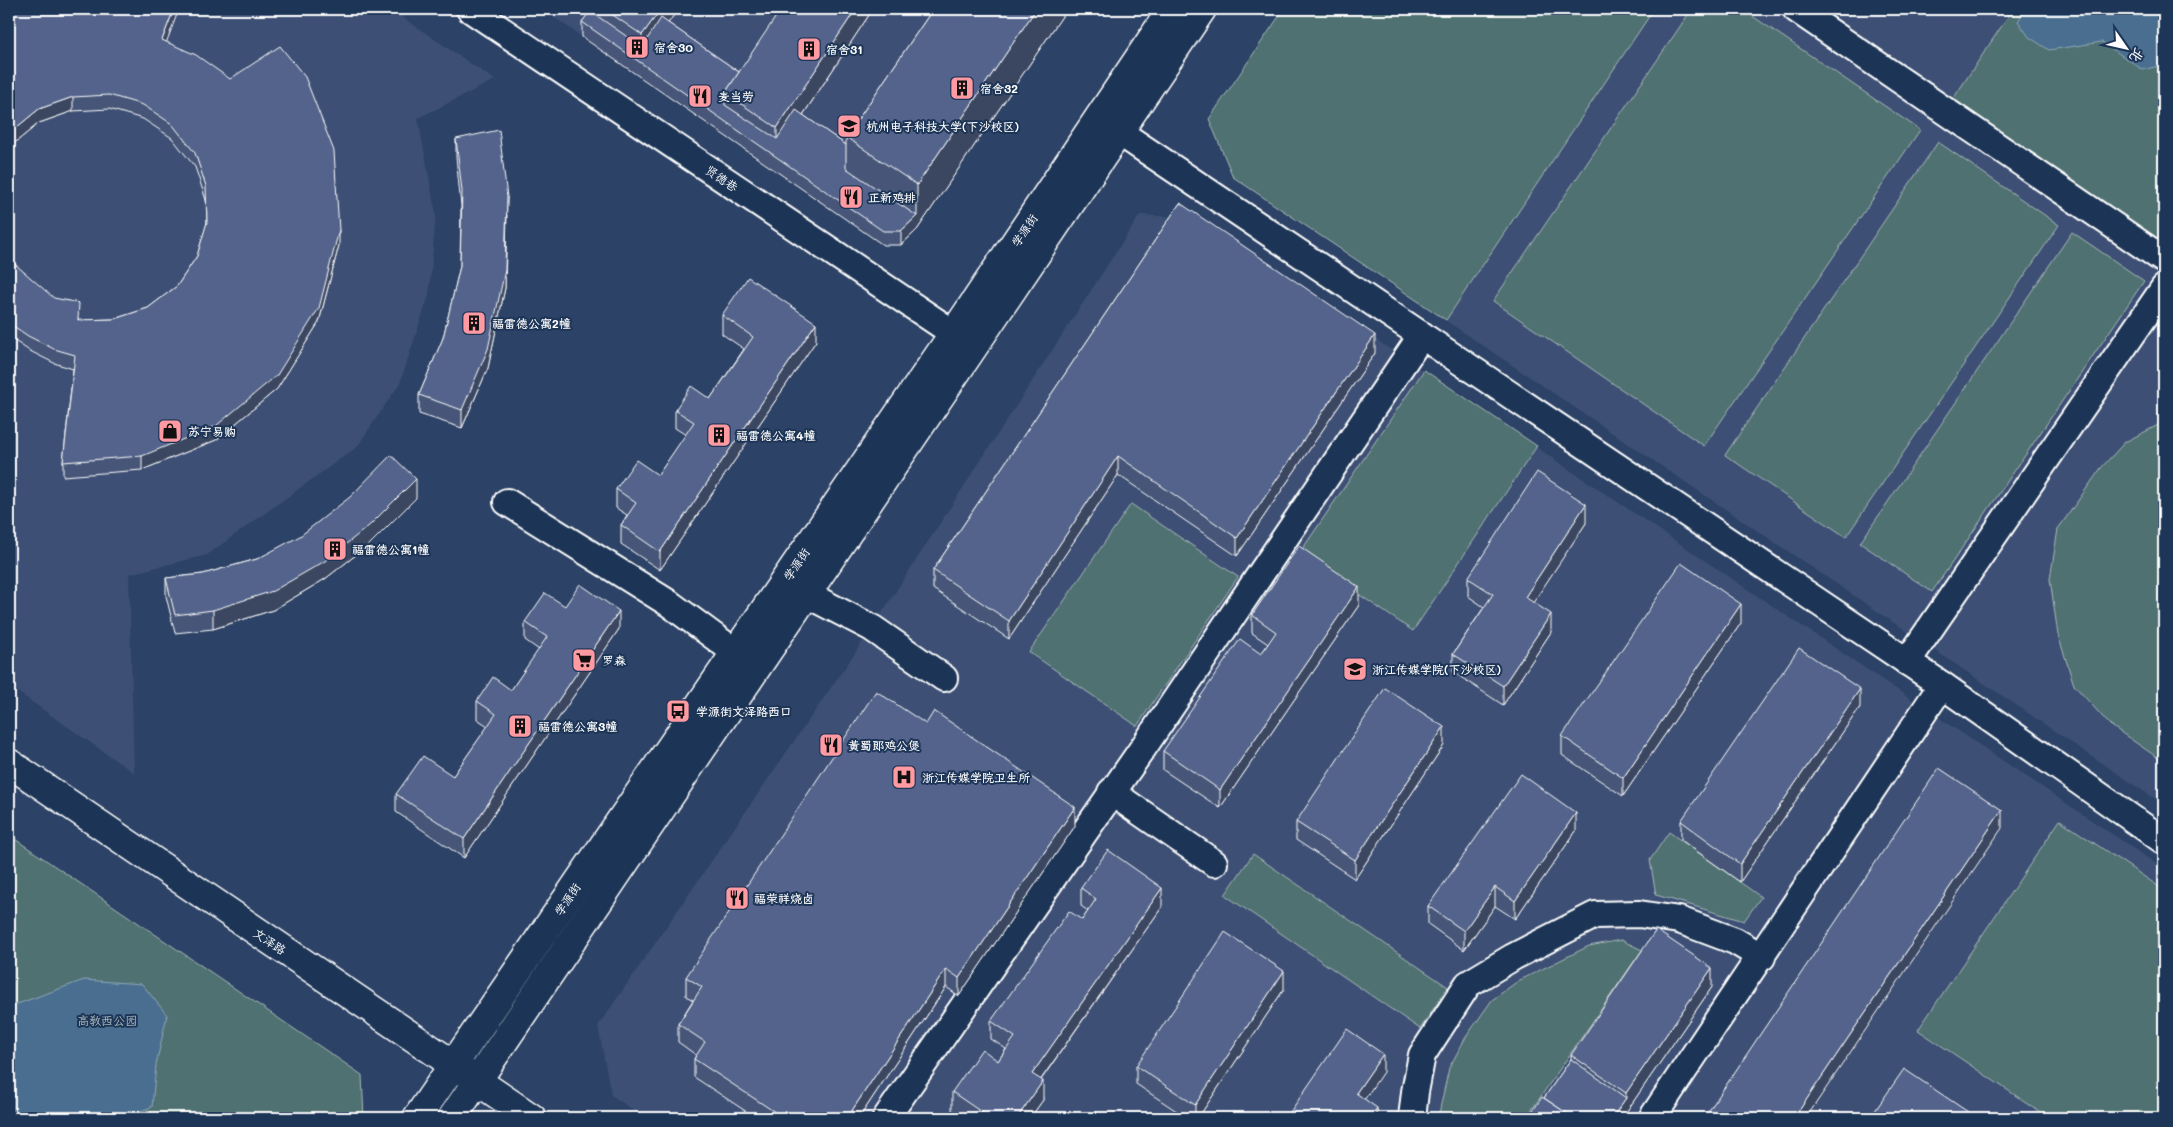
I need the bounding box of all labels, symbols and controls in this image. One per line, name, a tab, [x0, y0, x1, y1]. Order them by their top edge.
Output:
north arrow	[2100, 22, 2150, 72]
building icon: 宿舍30	[624, 34, 650, 60]
building icon: 宿舍31	[796, 36, 822, 62]
place label: 宿舍30	[654, 39, 693, 55]
place label: 宿舍31	[826, 41, 863, 57]
text: 北	[2125, 44, 2149, 67]
building icon: 宿舍32	[949, 75, 975, 101]
place label: 宿舍32	[980, 80, 1018, 96]
restaurant icon: 麦当劳	[687, 83, 713, 109]
place label: 麦当劳	[718, 88, 754, 104]
school or university icon: 杭州电子科技大学(下沙校区)	[836, 113, 862, 139]
place label: 杭州电子科技大学(下沙校区)	[866, 118, 1019, 134]
street label: 贤德巷	[703, 161, 741, 195]
restaurant icon: 正新鸡排	[838, 184, 864, 210]
place label: 正新鸡排	[868, 189, 916, 205]
street label: 学源街	[1007, 211, 1041, 249]
building icon: 福雷德公寓2幢	[461, 310, 487, 336]
place label: 福雷德公寓2幢	[492, 315, 571, 331]
shop icon: 苏宁易购	[157, 418, 183, 444]
building icon: 福雷德公寓4幢	[706, 422, 732, 448]
place label: 苏宁易购	[188, 423, 236, 439]
place label: 福雷德公寓4幢	[736, 427, 816, 443]
building icon: 福雷德公寓1幢	[322, 536, 348, 562]
place label: 福雷德公寓1幢	[352, 541, 429, 557]
street label: 学源街	[779, 545, 813, 583]
supermarket icon: 罗森	[571, 647, 597, 673]
place label: 罗森	[602, 652, 626, 668]
school or university icon: 浙江传媒学院(下沙校区)	[1342, 656, 1368, 682]
place label: 浙江传媒学院(下沙校区)	[1372, 661, 1501, 677]
bus stop icon: 学源街文泽路西口	[665, 698, 691, 724]
place label: 学源街文泽路西口	[696, 703, 792, 719]
building icon: 福雷德公寓3幢	[507, 713, 533, 739]
place label: 福雷德公寓3幢	[538, 718, 617, 734]
restaurant icon: 黄蜀郎鸡公煲	[818, 732, 844, 758]
place label: 黄蜀郎鸡公煲	[848, 737, 920, 753]
hospital icon: 浙江传媒学院卫生所	[891, 764, 917, 790]
place label: 浙江传媒学院卫生所	[922, 769, 1031, 785]
street label: 学源街	[550, 880, 584, 918]
restaurant icon: 福荣祥烧卤	[724, 885, 750, 911]
place label: 福荣祥烧卤	[754, 890, 814, 906]
street label: 文泽路	[251, 924, 289, 958]
park label: 高教西公园	[77, 1012, 137, 1028]

